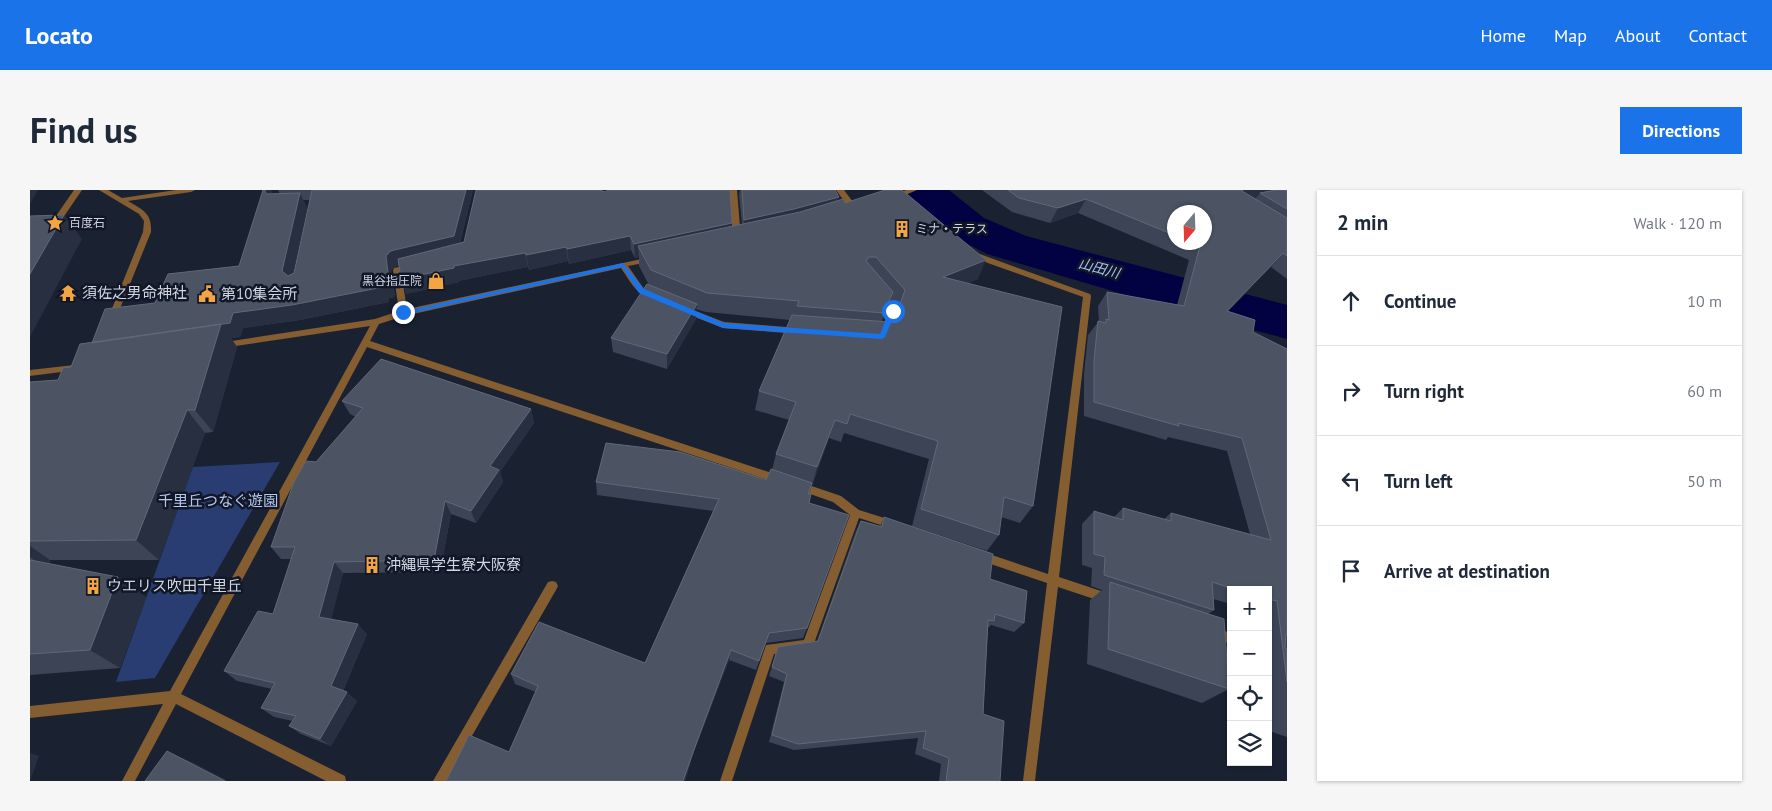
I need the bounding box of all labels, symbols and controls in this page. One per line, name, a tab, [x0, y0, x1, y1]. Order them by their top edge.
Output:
text: Locato	[25, 20, 93, 51]
text: Home	[1480, 24, 1526, 47]
text: Map	[1554, 24, 1587, 47]
text: About	[1615, 24, 1661, 47]
text: Contact	[1689, 24, 1747, 47]
text: Find us	[30, 107, 138, 153]
button: Directions	[1620, 107, 1742, 154]
north arrow	[1167, 205, 1212, 250]
text: 2 min	[1337, 209, 1388, 236]
place icon: 百度石	[45, 213, 65, 233]
text: Walk · 120 m	[1633, 213, 1722, 233]
place label: 百度石	[69, 215, 105, 230]
building icon: ミナ・テラス	[892, 219, 912, 239]
place label: ミナ・テラス	[916, 221, 988, 236]
water label: 山田川	[1076, 254, 1124, 283]
shop icon: 黒谷指圧院	[426, 271, 446, 291]
place label: 黒谷指圧院	[362, 273, 422, 288]
temple icon: 須佐之男命神社	[58, 283, 78, 303]
place label: 須佐之男命神社	[82, 283, 187, 302]
public building icon: 第10集会所	[197, 284, 217, 304]
place label: 第10集会所	[221, 284, 297, 303]
icon: ahead	[1337, 287, 1365, 315]
text: Continue	[1384, 289, 1456, 313]
text: 10 m	[1687, 291, 1722, 311]
route start	[882, 300, 905, 323]
route end	[392, 301, 415, 324]
icon: right	[1337, 377, 1365, 405]
text: Turn right	[1384, 379, 1464, 403]
text: 60 m	[1687, 381, 1722, 401]
icon: left	[1337, 467, 1365, 495]
text: Turn left	[1384, 469, 1453, 493]
text: 50 m	[1687, 471, 1722, 491]
park label: 千里丘つなぐ遊園	[158, 491, 278, 510]
building icon: 沖縄県学生寮大阪寮	[362, 555, 382, 575]
place label: 沖縄県学生寮大阪寮	[386, 555, 521, 574]
icon: arrive	[1337, 557, 1365, 585]
text: Arrive at destination	[1384, 559, 1550, 583]
building icon: ウエリス吹田千里丘	[83, 576, 103, 596]
place label: ウエリス吹田千里丘	[107, 576, 242, 595]
map controls	[1227, 586, 1272, 766]
button: +	[1227, 586, 1272, 631]
button: −	[1227, 631, 1272, 676]
button: locate	[1227, 676, 1272, 721]
button: layers	[1227, 721, 1272, 766]

